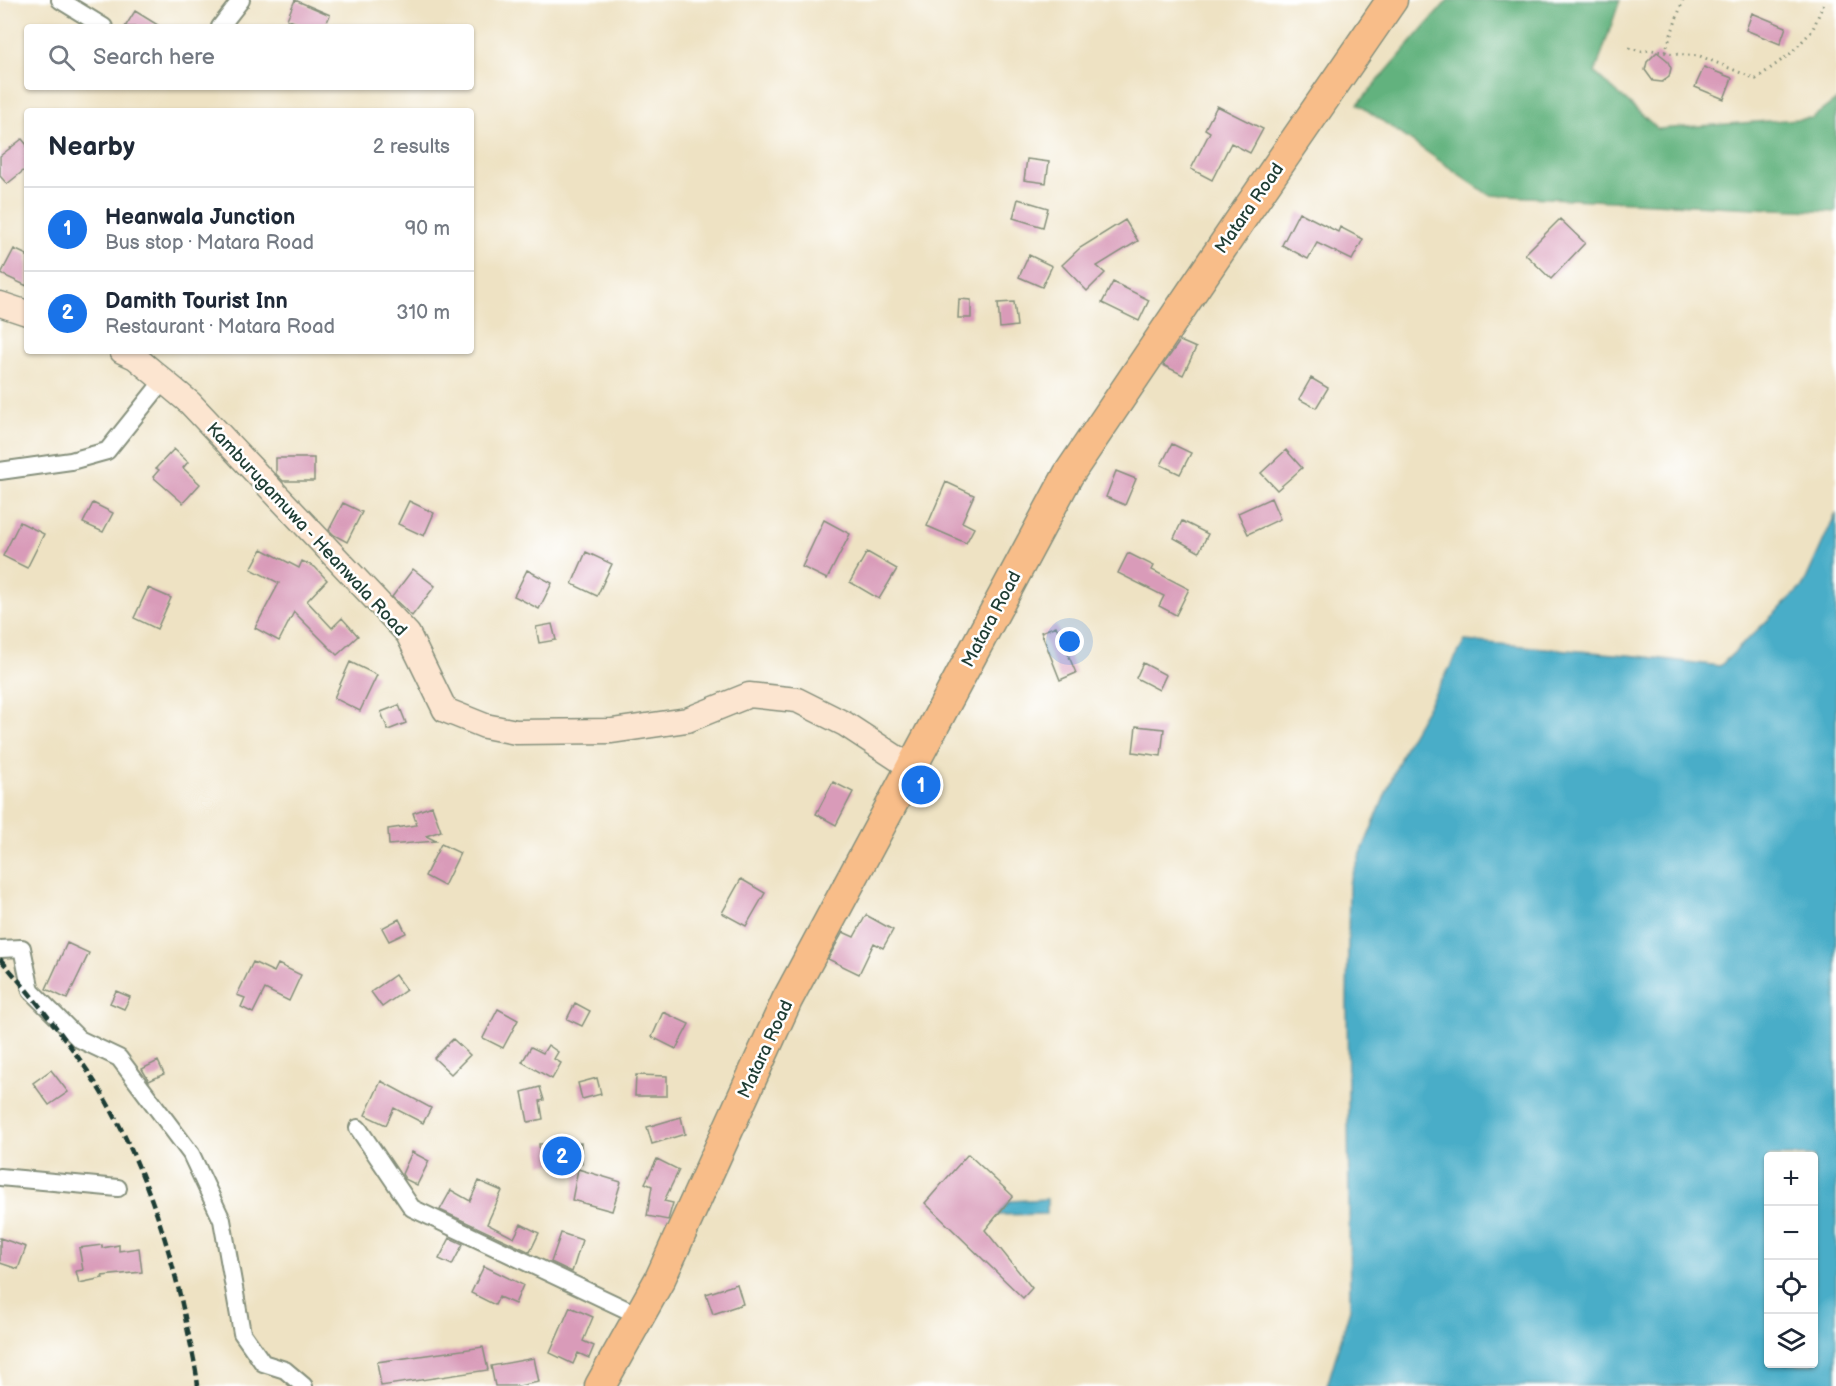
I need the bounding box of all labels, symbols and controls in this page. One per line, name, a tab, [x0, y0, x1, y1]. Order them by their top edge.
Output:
search box	[24, 24, 474, 90]
icon: search	[45, 41, 78, 74]
text: Search here	[93, 44, 215, 71]
text: Nearby	[48, 132, 135, 163]
text: 2 results	[373, 135, 450, 159]
street label: Matara Road	[1211, 159, 1288, 258]
text: Heanwala Junction	[105, 204, 295, 231]
text: 1	[63, 217, 72, 241]
text: 90 m	[405, 217, 450, 241]
text: Bus stop · Matara Road	[105, 231, 314, 255]
text: Damith Tourist Inn	[105, 288, 288, 315]
text: 2	[62, 301, 73, 325]
text: 310 m	[396, 301, 450, 325]
text: Restaurant · Matara Road	[105, 315, 335, 339]
street label: Kamburugamuwa - Heanwala Road	[202, 418, 411, 640]
street label: Matara Road	[957, 568, 1026, 671]
your location	[1055, 627, 1084, 656]
pin: 1	[902, 762, 940, 808]
street label: Matara Road	[734, 997, 797, 1102]
pin: 2	[542, 1134, 582, 1178]
map controls	[1764, 1152, 1818, 1368]
button: +	[1764, 1152, 1818, 1206]
button: −	[1764, 1206, 1818, 1260]
button: locate	[1764, 1260, 1818, 1314]
button: layers	[1764, 1314, 1818, 1368]

